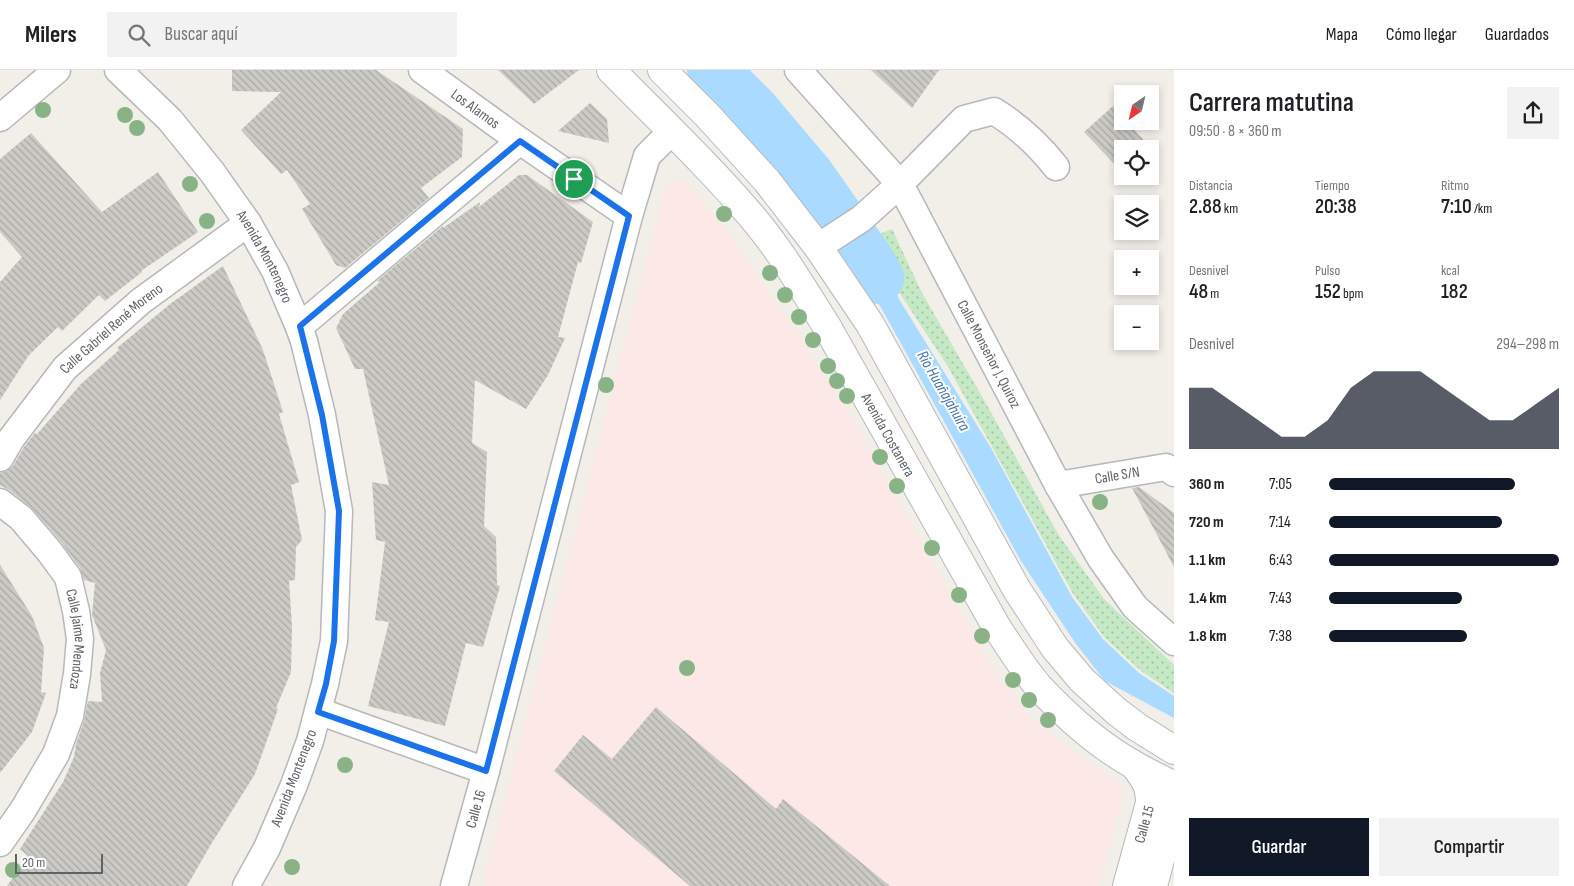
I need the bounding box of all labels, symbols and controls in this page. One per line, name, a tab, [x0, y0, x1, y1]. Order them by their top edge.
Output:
search box	[107, 12, 457, 57]
text: Milers	[25, 20, 77, 49]
icon: search	[125, 21, 153, 49]
text: Buscar aquí	[165, 23, 238, 46]
text: Mapa	[1326, 24, 1358, 45]
text: Cómo llegar	[1386, 24, 1457, 45]
text: Guardados	[1485, 24, 1549, 45]
street label: Los Alamos	[447, 85, 504, 133]
north arrow	[1114, 85, 1159, 130]
map controls	[1114, 85, 1159, 350]
text: Carrera matutina	[1189, 86, 1354, 119]
button: share	[1507, 87, 1559, 139]
text: 09:50 · 8 × 360 m	[1189, 122, 1282, 141]
button: locate	[1114, 140, 1159, 185]
pin	[553, 158, 595, 200]
icon: arrive	[560, 165, 588, 193]
text: Distancia	[1189, 177, 1233, 194]
text: Tiempo	[1315, 177, 1350, 194]
text: Ritmo	[1441, 177, 1469, 194]
text: 2.88	[1189, 194, 1222, 219]
text: 20:38	[1315, 194, 1357, 219]
text: 7:10	[1441, 194, 1472, 219]
button: layers	[1114, 195, 1159, 240]
text: km	[1222, 200, 1238, 217]
text: /km	[1472, 200, 1492, 217]
street label: Avenida Montenegro	[232, 206, 297, 306]
button: +	[1114, 250, 1159, 295]
text: Desnivel	[1189, 262, 1229, 279]
text: Pulso	[1315, 262, 1340, 279]
text: kcal	[1441, 262, 1460, 279]
street label: Calle Gabriel René Moreno	[55, 279, 166, 377]
text: 48	[1189, 279, 1208, 304]
text: 152	[1315, 279, 1341, 304]
text: 182	[1441, 279, 1468, 304]
text: m	[1208, 285, 1219, 302]
text: bpm	[1341, 285, 1364, 302]
street label: Calle Monseñor J. Quiroz	[953, 297, 1026, 412]
button: −	[1114, 305, 1159, 350]
text: Desnivel	[1189, 335, 1234, 354]
text: 294–298 m	[1496, 335, 1559, 354]
water label: Río Huañajahuira	[912, 347, 974, 435]
street label: Avenida Costanera	[856, 389, 919, 480]
street label: Calle S/N	[1093, 462, 1141, 488]
text: 360 m	[1189, 475, 1224, 494]
text: 7:05	[1269, 475, 1292, 494]
text: 720 m	[1189, 513, 1224, 532]
text: 7:14	[1269, 513, 1291, 532]
text: 1.1 km	[1189, 551, 1226, 570]
text: 6:43	[1269, 551, 1293, 570]
street label: Calle Jaime Mendoza	[62, 587, 90, 691]
text: 1.4 km	[1189, 589, 1227, 608]
text: 7:43	[1269, 589, 1292, 608]
text: 1.8 km	[1189, 627, 1227, 646]
text: 7:38	[1269, 627, 1292, 646]
street label: Avenida Montenegro	[266, 727, 321, 830]
street label: Calle 16	[461, 788, 490, 830]
street label: Calle 15	[1130, 803, 1158, 845]
button: Guardar	[1189, 818, 1369, 876]
button: Compartir	[1379, 818, 1559, 876]
scale bar	[15, 851, 102, 874]
text: 20 m	[22, 854, 45, 871]

